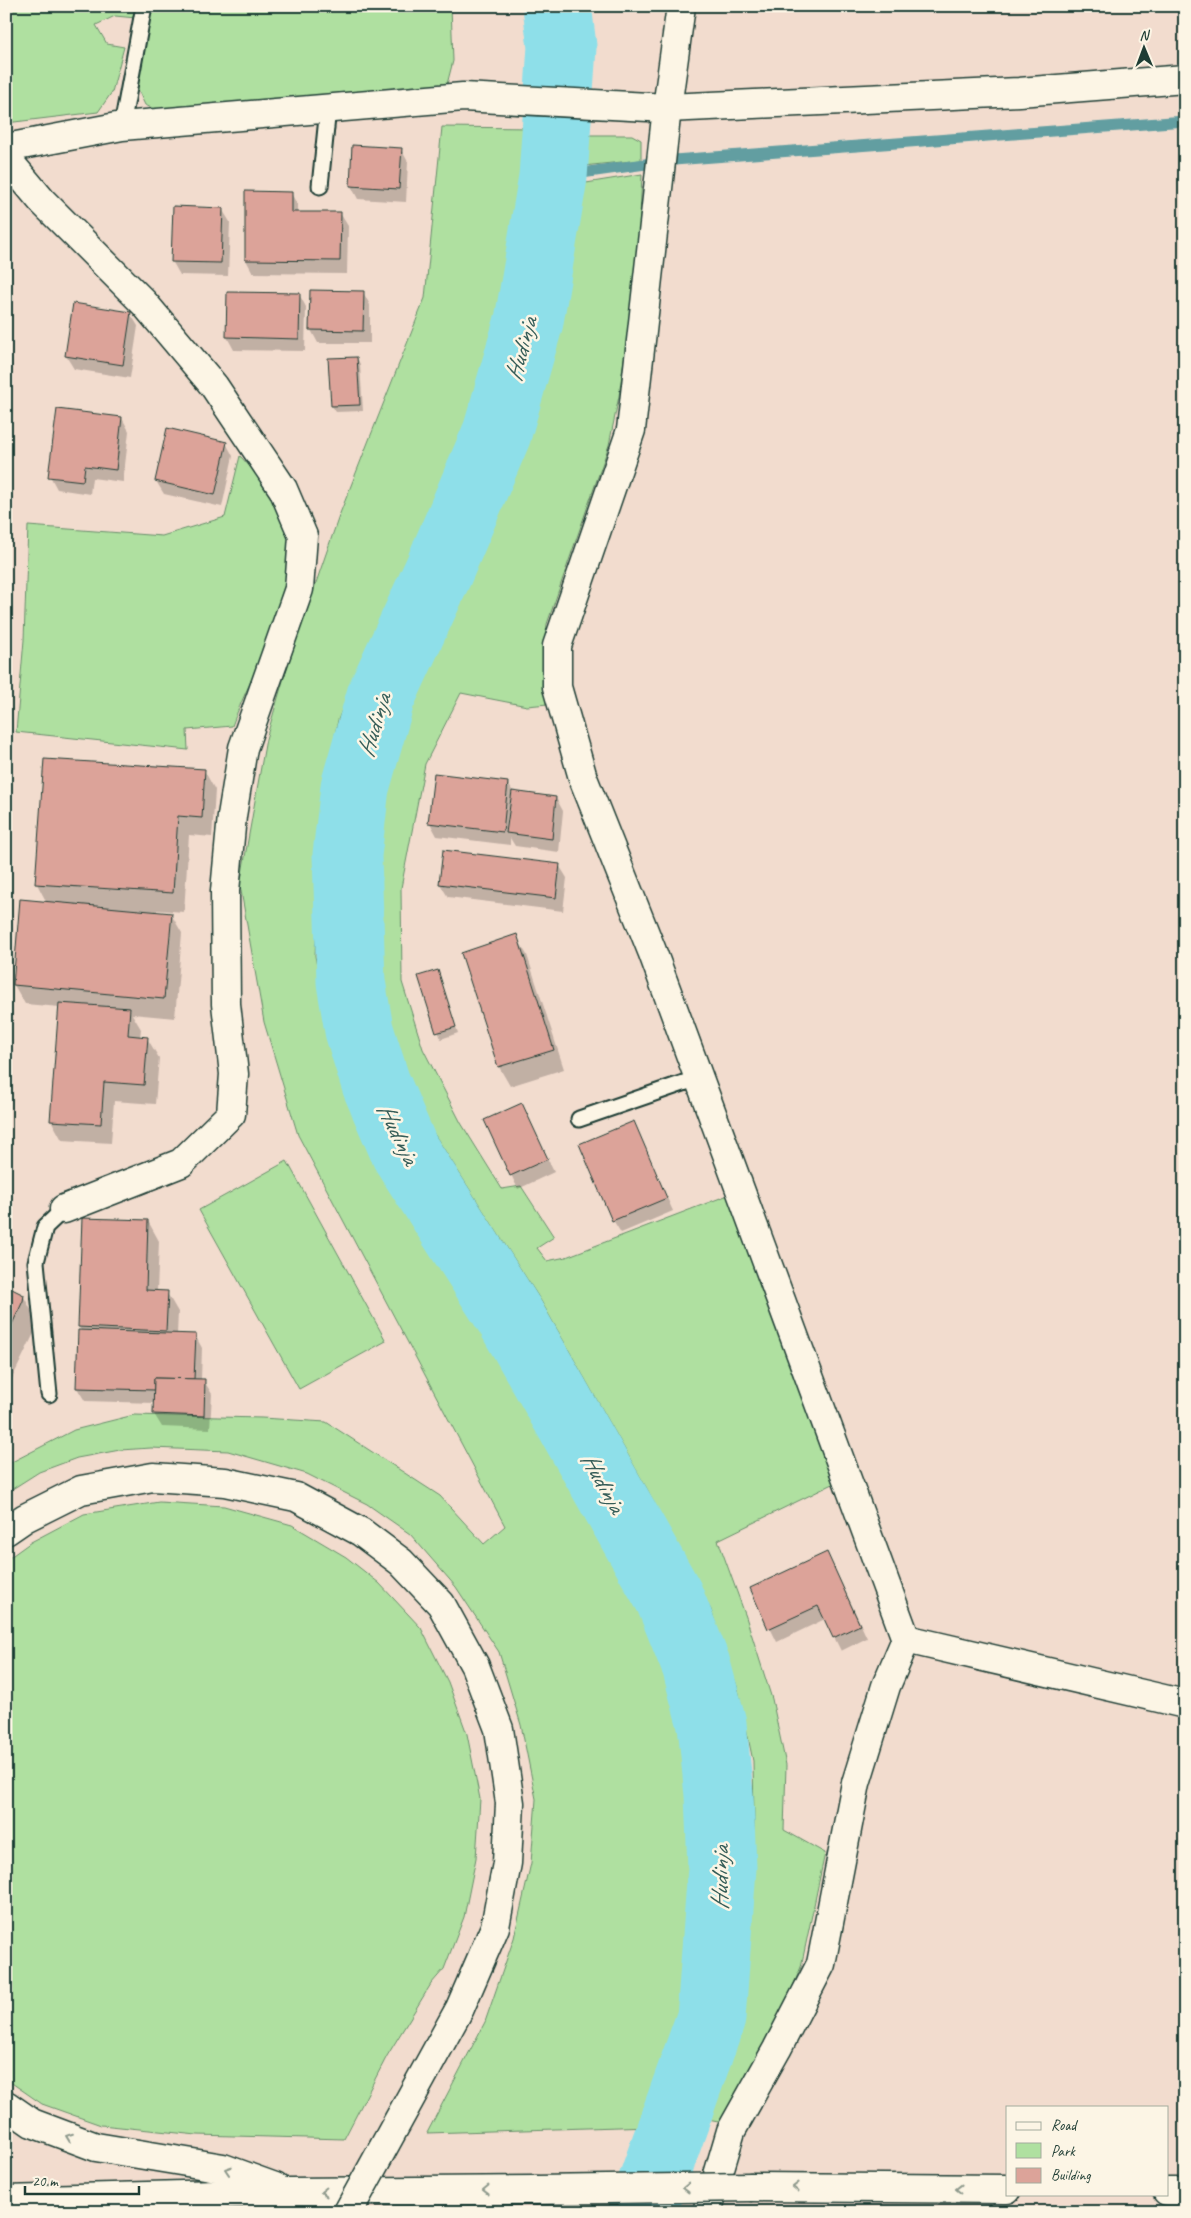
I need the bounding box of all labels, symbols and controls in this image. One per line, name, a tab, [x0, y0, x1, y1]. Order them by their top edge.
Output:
north arrow	[1118, 22, 1168, 72]
text: N	[1139, 27, 1151, 44]
water label: Hudinja	[497, 311, 545, 385]
water label: Hudinja	[349, 687, 399, 761]
water label: Hudinja	[370, 1097, 428, 1172]
water label: Hudinja	[574, 1447, 634, 1521]
water label: Hudinja	[703, 1843, 737, 1911]
legend	[1006, 2106, 1168, 2196]
text: Road	[1051, 2116, 1078, 2135]
one-way arrow	[65, 2133, 74, 2143]
text: Park	[1051, 2142, 1076, 2161]
scale bar	[25, 2163, 139, 2195]
one-way arrow	[224, 2166, 232, 2176]
text: Building	[1051, 2166, 1091, 2185]
text: 20 m	[32, 2172, 59, 2191]
one-way arrow	[682, 2182, 690, 2193]
one-way arrow	[792, 2182, 800, 2192]
one-way arrow	[954, 2184, 962, 2194]
one-way arrow	[482, 2185, 490, 2195]
one-way arrow	[320, 2187, 328, 2197]

